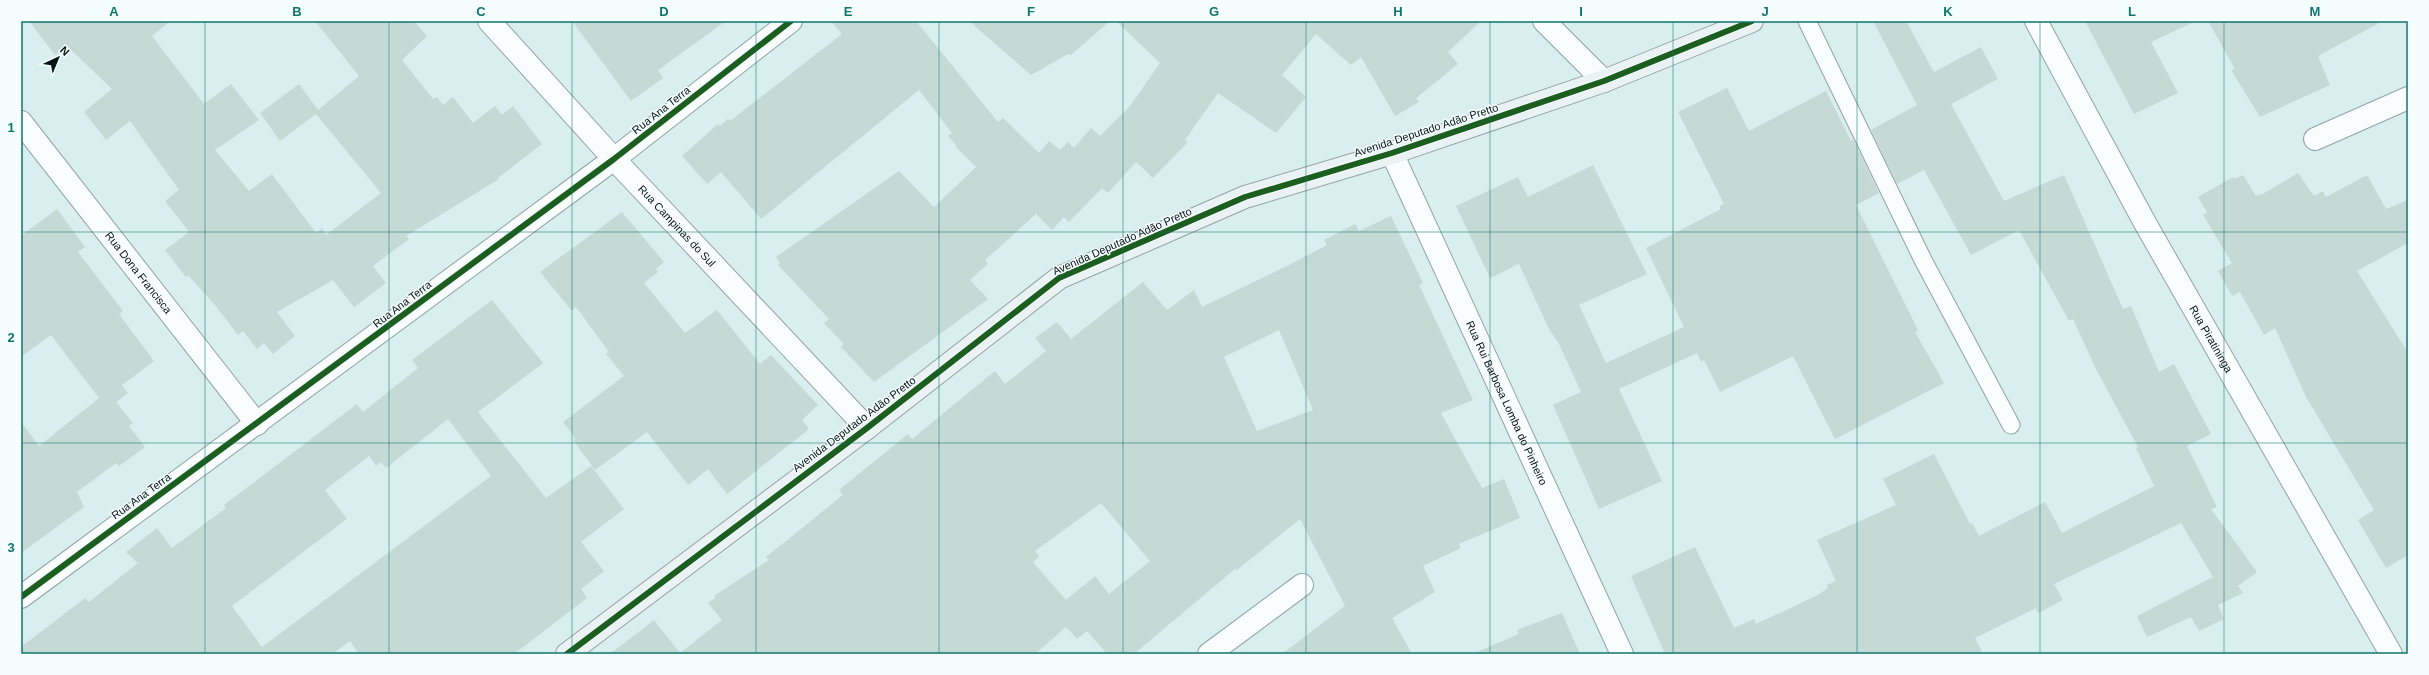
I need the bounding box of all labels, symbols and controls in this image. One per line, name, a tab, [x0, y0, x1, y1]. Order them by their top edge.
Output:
text: A	[109, 4, 119, 19]
text: B	[292, 4, 302, 19]
text: C	[476, 4, 486, 19]
text: D	[659, 4, 669, 19]
text: E	[844, 4, 853, 19]
text: F	[1027, 4, 1035, 19]
text: G	[1209, 4, 1219, 19]
text: H	[1393, 4, 1403, 19]
text: I	[1579, 4, 1583, 19]
text: J	[1761, 4, 1769, 19]
text: K	[1943, 4, 1953, 19]
text: L	[2128, 4, 2136, 19]
text: M	[2310, 4, 2320, 19]
north arrow	[38, 38, 78, 78]
text: N	[58, 44, 72, 58]
street label: Rua Ana Terra	[630, 83, 693, 136]
street label: Avenida Deputado Adão Pretto	[1352, 101, 1500, 159]
text: 1	[7, 120, 15, 135]
street label: Rua Campinas do Sul	[636, 183, 718, 269]
street label: Avenida Deputado Adão Pretto	[1051, 205, 1193, 277]
street label: Rua Dona Francisca	[103, 229, 175, 316]
street label: Rua Ana Terra	[370, 278, 434, 330]
street label: Rua Piratininga	[2187, 303, 2235, 375]
street label: Rua Rui Barbosa Lomba do Pinheiro	[1464, 319, 1550, 487]
text: 2	[7, 330, 15, 345]
street label: Avenida Deputado Adão Pretto	[790, 374, 918, 474]
street label: Rua Ana Terra	[109, 470, 174, 521]
text: 3	[7, 540, 15, 555]

